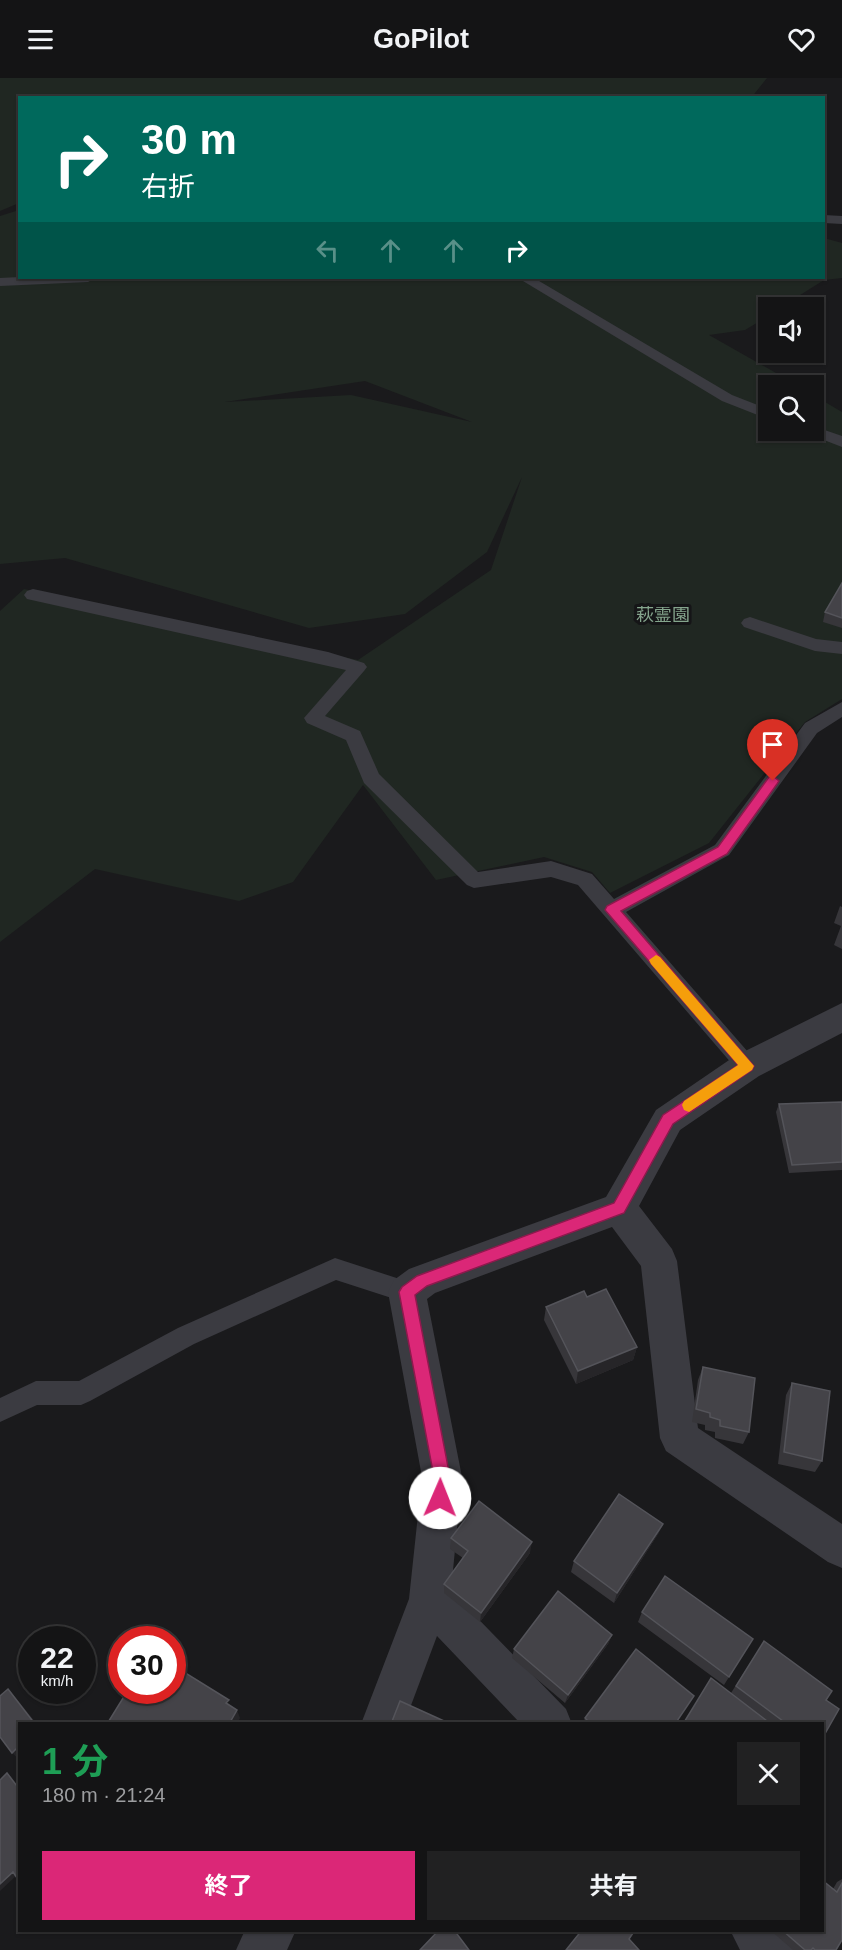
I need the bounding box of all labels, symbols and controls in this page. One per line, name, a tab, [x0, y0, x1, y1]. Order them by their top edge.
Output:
icon: menu	[24, 23, 57, 56]
icon: heart	[785, 23, 818, 56]
text: GoPilot	[373, 24, 469, 54]
text: 30 m	[141, 116, 237, 163]
icon: right	[42, 120, 120, 198]
text: 右折	[141, 172, 195, 202]
icon: left	[311, 234, 344, 267]
icon: ahead	[374, 234, 407, 267]
icon: ahead	[437, 234, 470, 267]
icon: right	[500, 234, 533, 267]
map controls	[758, 297, 824, 441]
button: sound	[758, 297, 824, 363]
button: search	[758, 375, 824, 441]
park label: 萩霊園	[636, 605, 690, 625]
pin	[747, 719, 798, 781]
icon: arrive	[756, 728, 789, 761]
position arrow	[408, 1466, 472, 1530]
speed limit sign: 30	[108, 1626, 186, 1704]
text: 22	[40, 1641, 74, 1674]
text: km/h	[41, 1672, 73, 1689]
text: 1 分	[42, 1741, 108, 1782]
button: close	[737, 1742, 800, 1805]
text: 180 m · 21:24	[42, 1784, 165, 1806]
button: 終了	[42, 1851, 415, 1920]
button: 共有	[427, 1851, 800, 1920]

